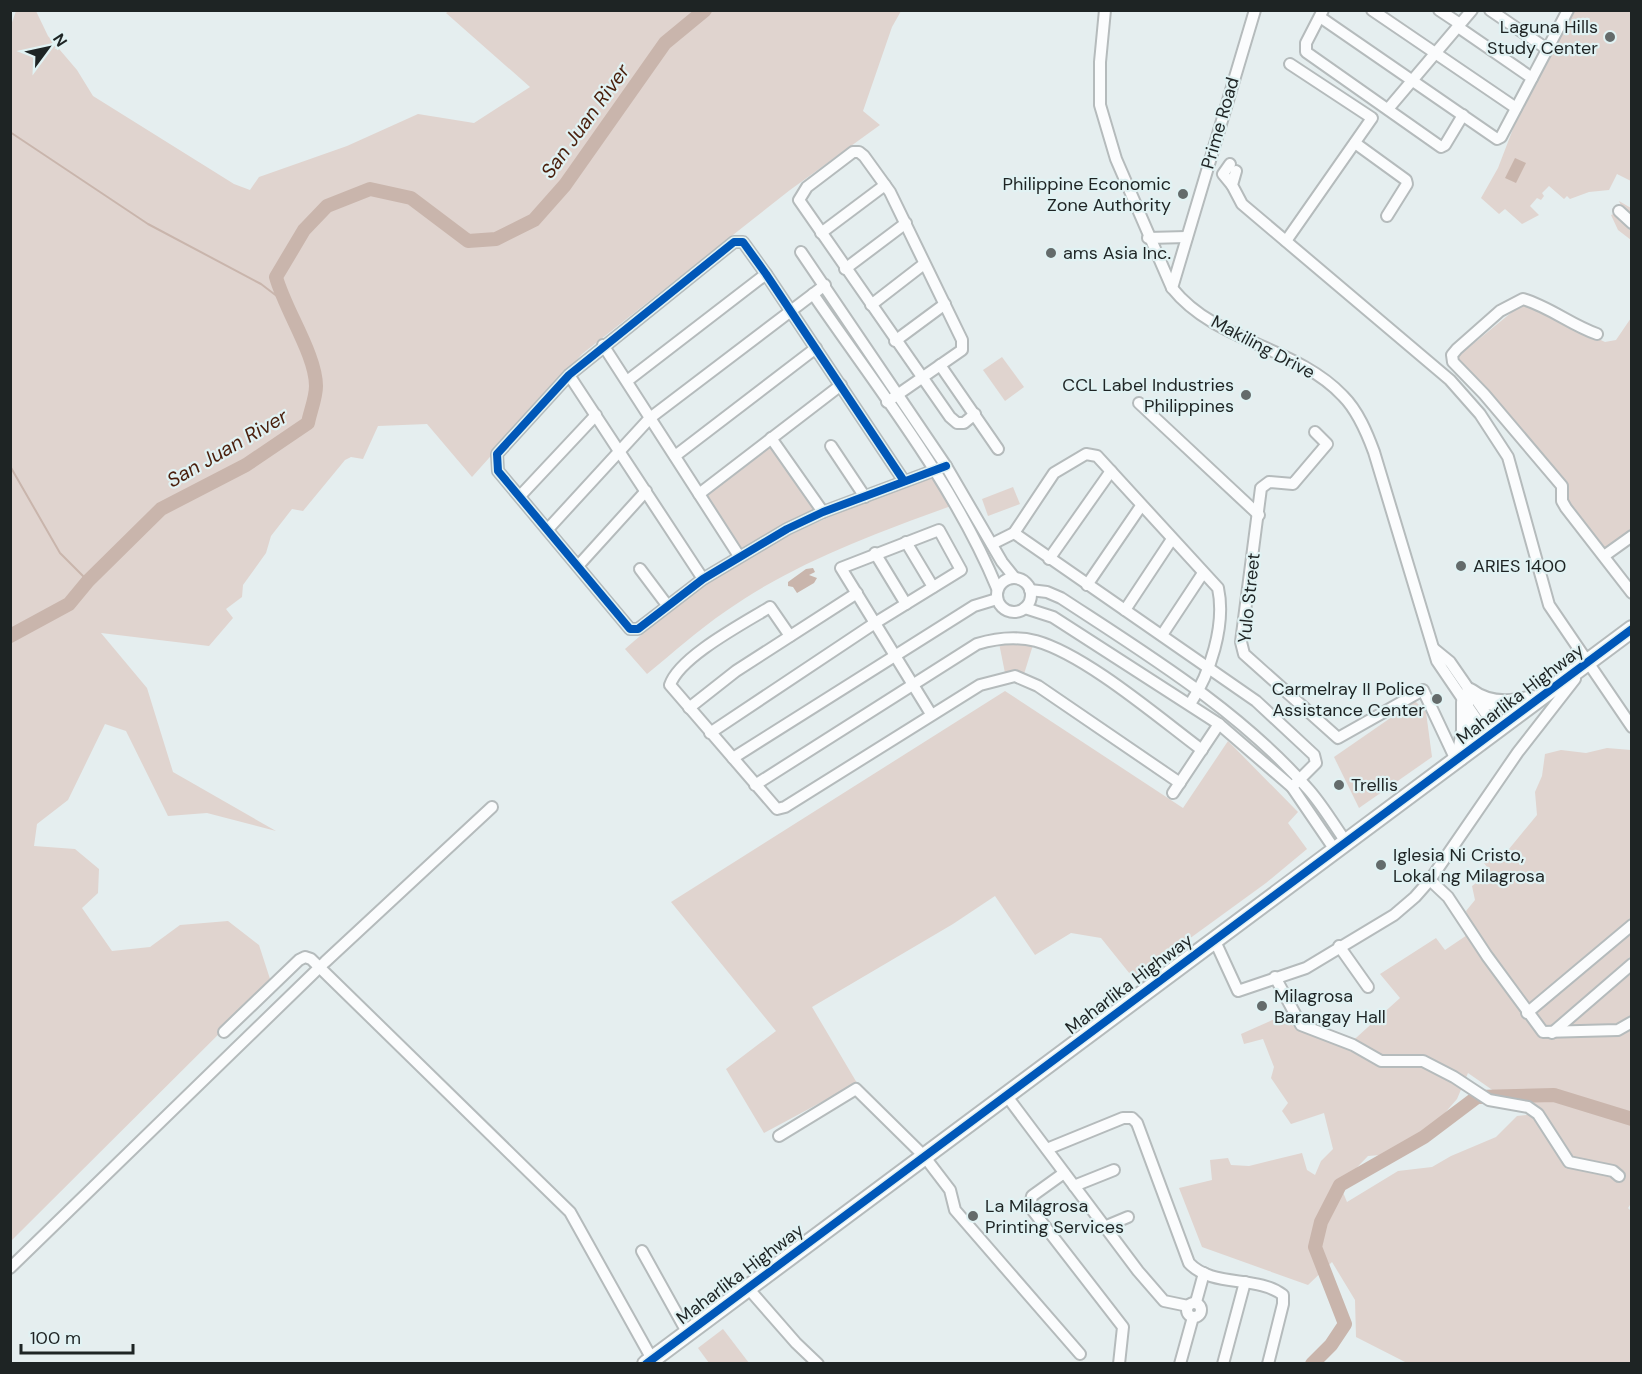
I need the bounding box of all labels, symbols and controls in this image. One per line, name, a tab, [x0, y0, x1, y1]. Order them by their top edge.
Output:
place label: Laguna Hills Study Center	[1487, 15, 1598, 60]
north arrow	[18, 18, 78, 78]
text: N	[48, 29, 72, 51]
marker: Laguna Hills Study Center	[1603, 30, 1617, 44]
water label: San Juan River	[535, 58, 636, 183]
street label: Prime Road	[1195, 74, 1245, 172]
place label: Philippine Economic Zone Authority	[1003, 172, 1171, 217]
marker: Philippine Economic Zone Authority	[1176, 187, 1190, 201]
place label: ams Asia Inc.	[1063, 241, 1171, 265]
marker: ams Asia Inc.	[1044, 246, 1058, 260]
street label: Makiling Drive	[1207, 310, 1319, 384]
place label: CCL Label Industries Philippines	[1062, 373, 1234, 418]
marker: CCL Label Industries Philippines	[1239, 388, 1253, 402]
water label: San Juan River	[162, 403, 293, 493]
street label: Yulo Street	[1232, 552, 1266, 644]
place label: ARIES 1400	[1473, 554, 1566, 578]
marker: ARIES 1400	[1454, 559, 1468, 573]
street label: Maharlika Highway	[1451, 638, 1589, 750]
place label: Carmelray II Police Assistance Center	[1272, 677, 1425, 722]
marker: Carmelray II Police Assistance Center	[1430, 692, 1444, 706]
place label: Trellis	[1351, 773, 1398, 797]
marker: Trellis	[1332, 778, 1346, 792]
place label: Iglesia Ni Cristo, Lokal ng Milagrosa	[1393, 843, 1545, 888]
marker: Iglesia Ni Cristo, Lokal ng Milagrosa	[1374, 858, 1388, 872]
street label: Maharlika Highway	[1060, 928, 1198, 1040]
place label: Milagrosa Barangay Hall	[1274, 984, 1386, 1029]
marker: Milagrosa Barangay Hall	[1255, 999, 1269, 1013]
place label: La Milagrosa Printing Services	[985, 1194, 1124, 1239]
marker: La Milagrosa Printing Services	[966, 1209, 980, 1223]
street label: Maharlika Highway	[671, 1218, 809, 1330]
scale bar	[21, 1317, 134, 1355]
text: 100 m	[30, 1326, 81, 1350]

